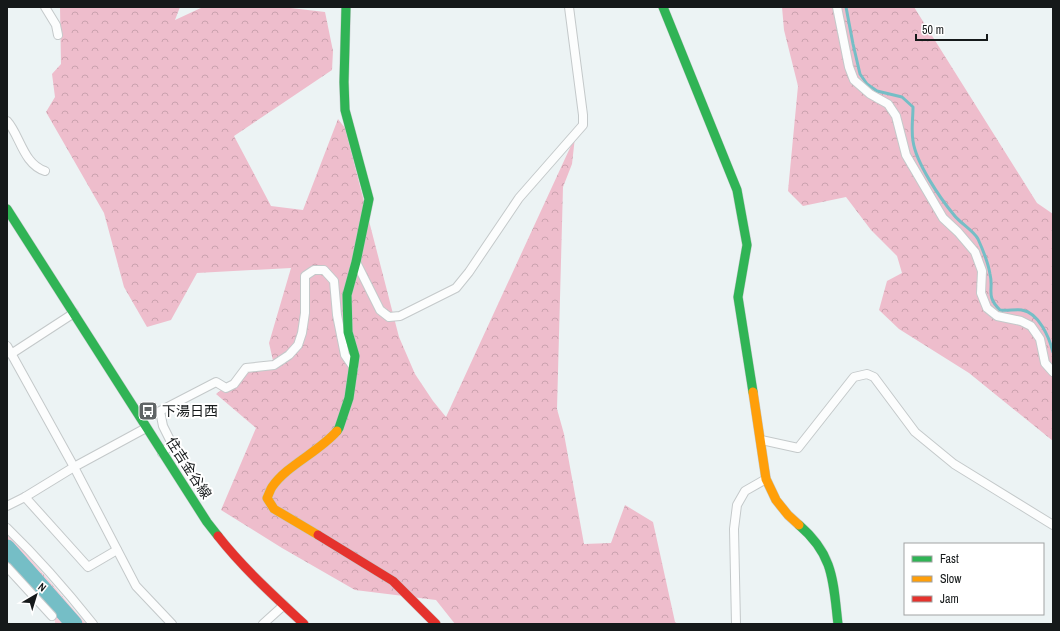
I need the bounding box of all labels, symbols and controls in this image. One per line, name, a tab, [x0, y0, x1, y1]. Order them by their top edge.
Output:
scale bar	[916, 16, 987, 42]
text: 50 m	[922, 22, 944, 38]
bus stop icon: 下湯日西	[137, 400, 159, 422]
place label: 下湯日西	[162, 402, 218, 420]
street label: 住吉金谷線	[162, 434, 216, 502]
legend	[904, 543, 1044, 615]
text: Fast	[940, 551, 959, 567]
text: Slow	[940, 571, 962, 587]
north arrow	[16, 575, 56, 615]
text: N	[35, 580, 49, 595]
text: Jam	[940, 591, 959, 607]

